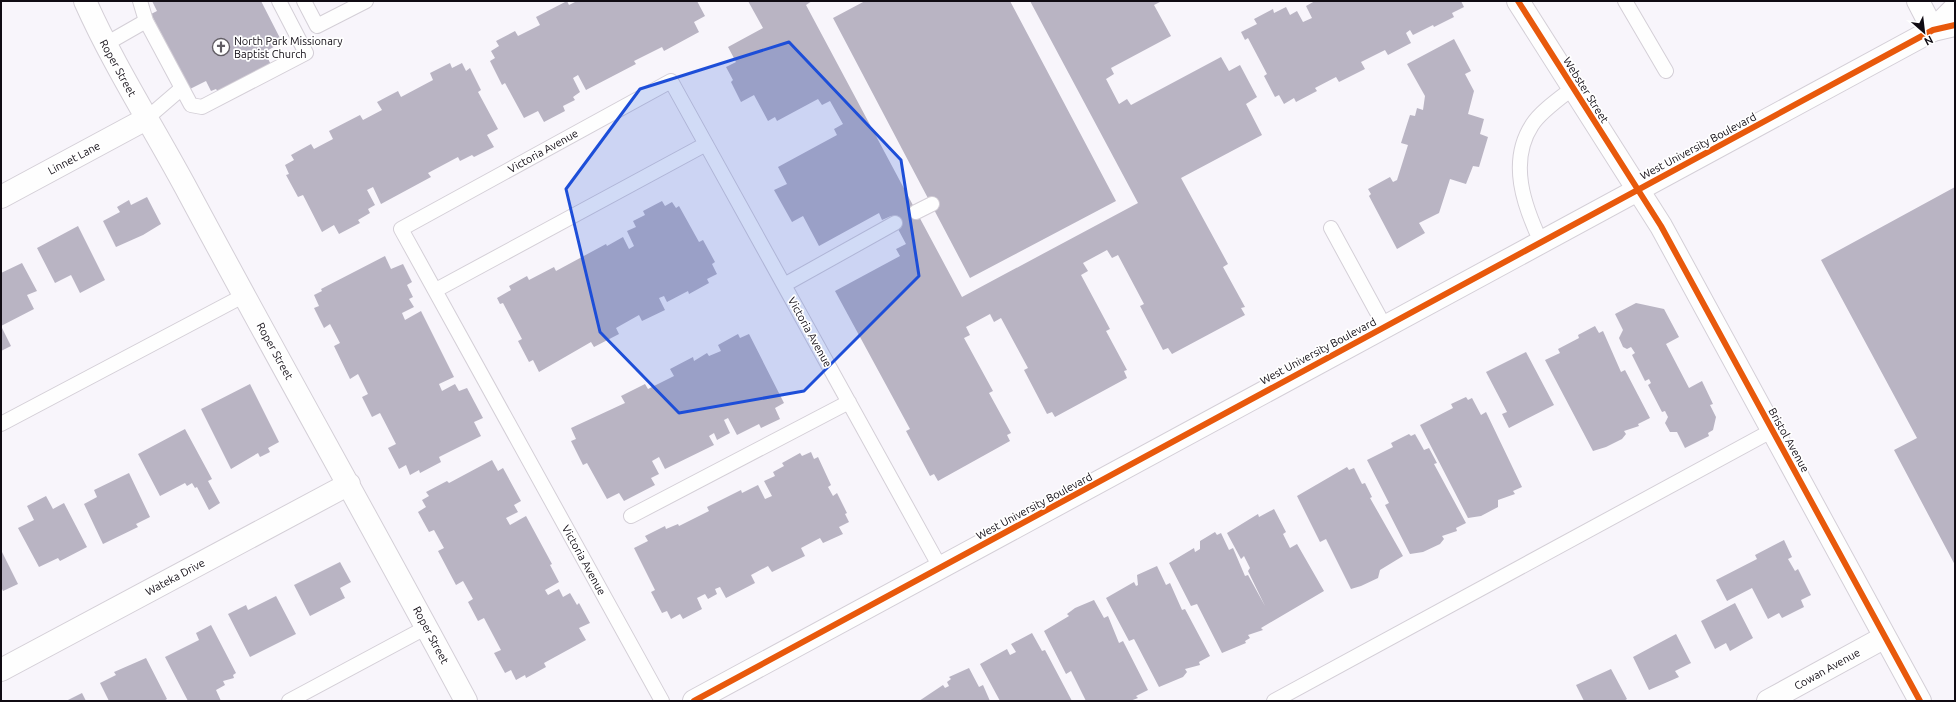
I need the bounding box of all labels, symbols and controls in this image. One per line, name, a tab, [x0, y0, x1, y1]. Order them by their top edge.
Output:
north arrow	[1904, 12, 1944, 52]
text: N	[1922, 34, 1935, 48]
place label: North Park Missionary Baptist Church	[234, 35, 343, 60]
street label: Roper Street	[97, 37, 139, 99]
church icon: North Park Missionary Baptist Church	[211, 37, 231, 57]
street label: Webster Street	[1561, 55, 1611, 126]
street label: West University Boulevard	[1638, 110, 1758, 182]
street label: Victoria Avenue	[506, 127, 580, 175]
street label: Linnet Lane	[46, 139, 102, 177]
street label: Victoria Avenue	[786, 295, 834, 369]
street label: West University Boulevard	[1258, 315, 1378, 387]
street label: Roper Street	[254, 320, 296, 382]
street label: Bristol Avenue	[1766, 406, 1812, 474]
street label: West University Boulevard	[974, 470, 1094, 542]
street label: Victoria Avenue	[560, 523, 608, 597]
street label: Wateka Drive	[143, 556, 207, 598]
street label: Roper Street	[411, 604, 451, 666]
street label: Cowan Avenue	[1792, 646, 1862, 692]

